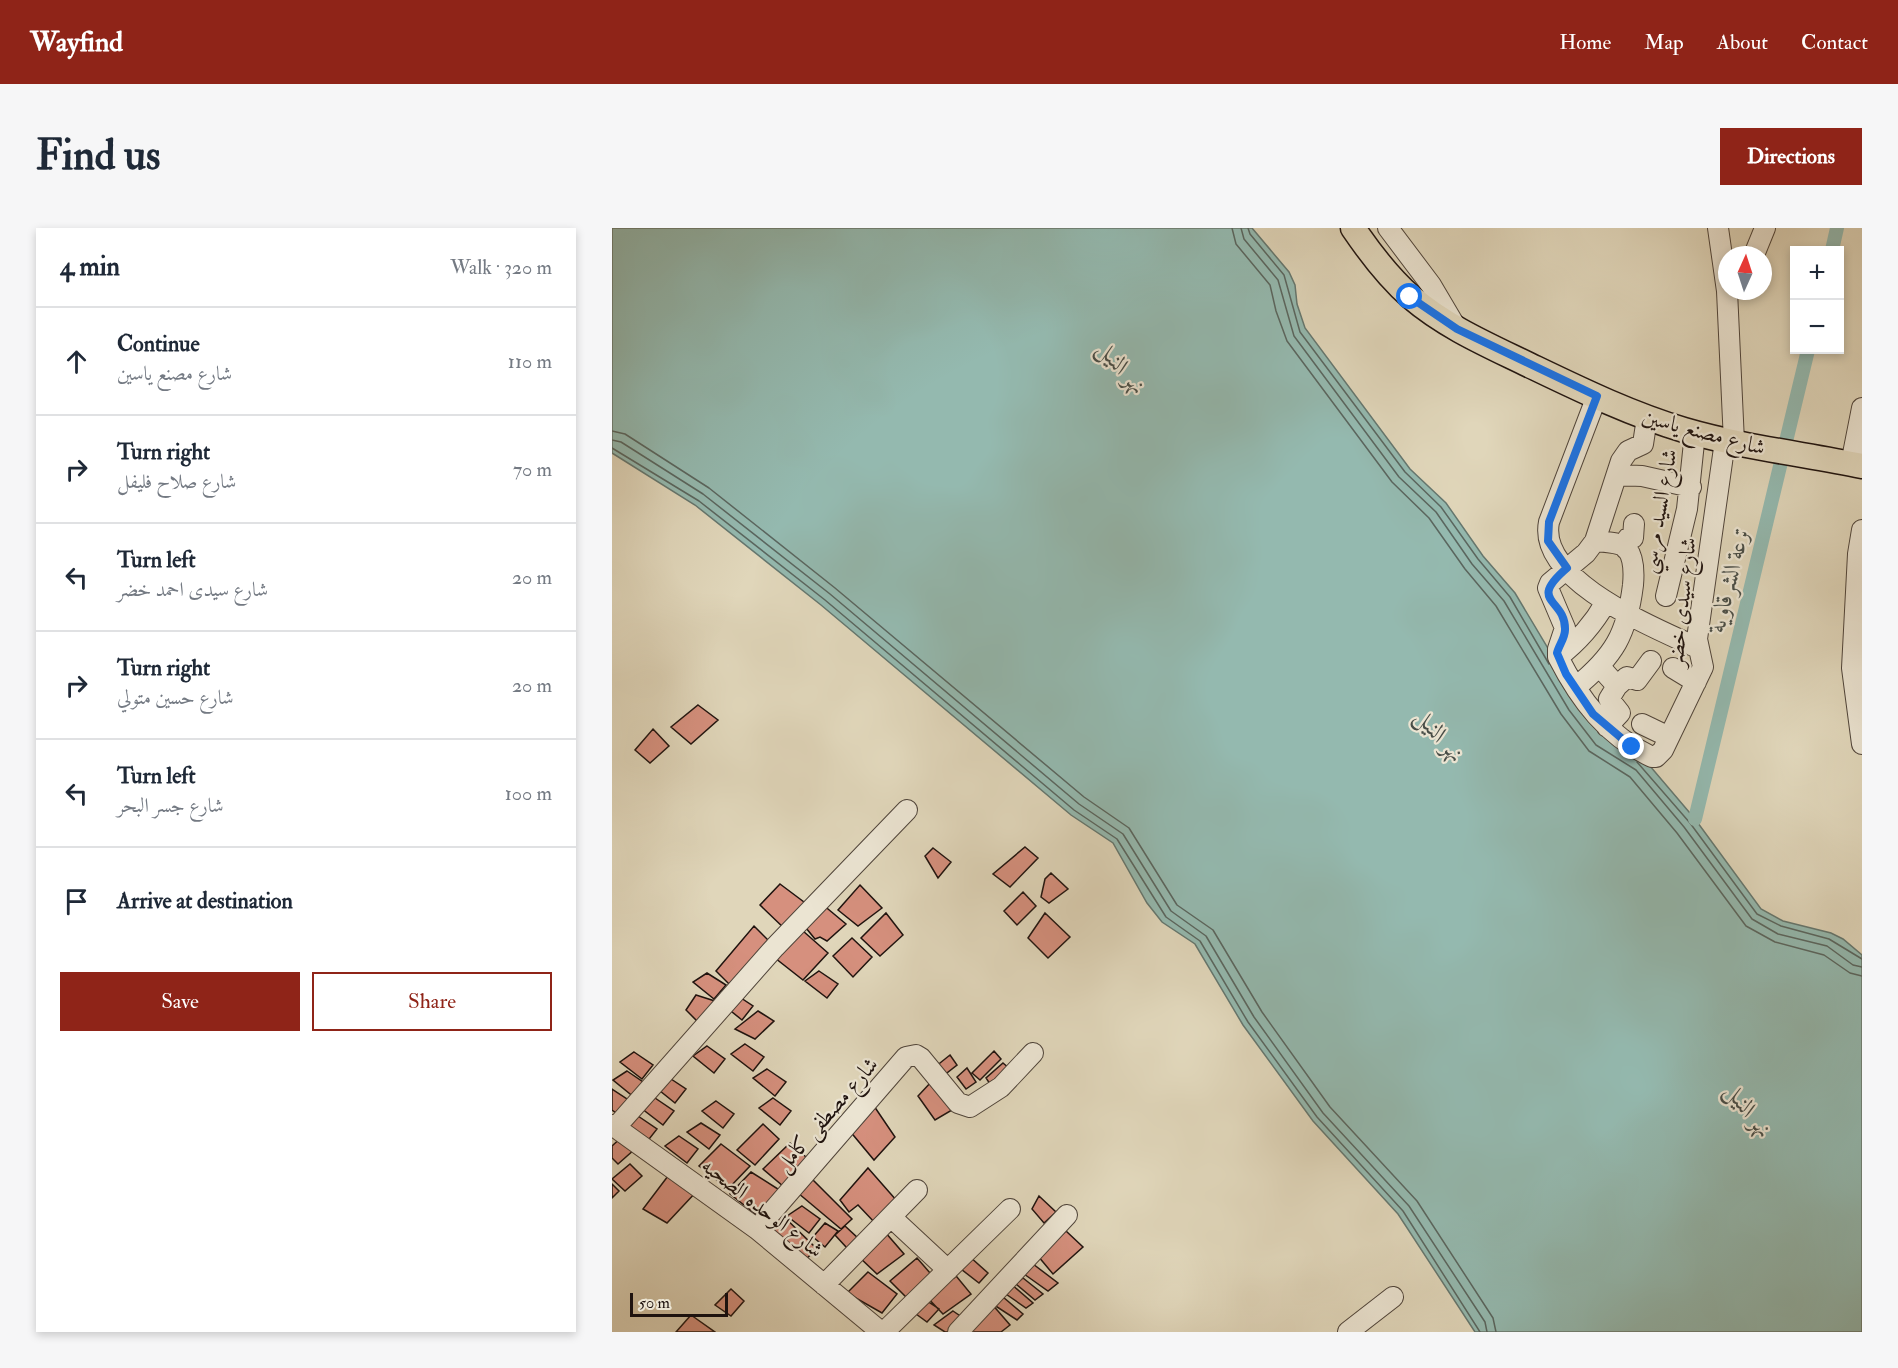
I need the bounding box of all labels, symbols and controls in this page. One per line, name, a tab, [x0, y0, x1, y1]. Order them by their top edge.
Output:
text: Wayfind	[30, 25, 123, 60]
text: Home	[1559, 29, 1611, 56]
text: Map	[1644, 29, 1684, 56]
text: About	[1717, 29, 1768, 56]
text: Contact	[1801, 29, 1868, 56]
button: Directions	[1720, 128, 1862, 185]
text: Find us	[36, 130, 160, 182]
north arrow	[1718, 246, 1772, 300]
map controls	[1790, 246, 1844, 354]
button: +	[1790, 246, 1844, 300]
text: 4 min	[60, 251, 120, 283]
text: Walk · 320 m	[450, 255, 552, 280]
route start	[1396, 283, 1422, 309]
button: −	[1790, 300, 1844, 354]
text: Continue	[117, 330, 200, 358]
water label: نهر النيل	[1089, 334, 1154, 402]
icon: ahead	[60, 345, 93, 378]
text: 110 m	[508, 349, 552, 374]
text: شارع مصنع ياسين	[117, 361, 232, 386]
street label: شارع مصنع ياسين	[1638, 402, 1768, 467]
text: Turn right	[117, 438, 210, 466]
street label: شارع السيد مرسي	[1634, 447, 1690, 577]
icon: right	[60, 453, 93, 486]
text: 70 m	[513, 457, 552, 482]
text: شارع صلاح فليفل	[117, 469, 236, 494]
water label: ترعة الشرقاوية	[1701, 523, 1758, 638]
street label: شارع سيدى خضر	[1661, 536, 1707, 671]
text: Turn left	[117, 546, 196, 574]
icon: left	[60, 561, 93, 594]
text: 20 m	[512, 565, 552, 590]
text: شارع سيدى احمد خضر	[117, 577, 268, 602]
text: Turn right	[117, 654, 210, 682]
icon: right	[60, 669, 93, 702]
text: 20 m	[512, 673, 552, 698]
text: شارع حسين متولي	[117, 685, 234, 710]
water label: نهر النيل	[1407, 702, 1472, 770]
route end	[1618, 733, 1644, 759]
text: Turn left	[117, 762, 196, 790]
icon: left	[60, 777, 93, 810]
text: 100 m	[505, 781, 552, 806]
text: شارع جسر البحر	[117, 793, 224, 818]
icon: arrive	[60, 885, 93, 918]
text: Arrive at destination	[117, 887, 293, 915]
button: Save	[60, 972, 300, 1031]
button: Share	[312, 972, 552, 1031]
street label: شارع مصطفى كامل	[769, 1051, 887, 1181]
water label: نهر النيل	[1716, 1076, 1780, 1145]
street label: شارع الوحده الصحيه	[693, 1151, 829, 1267]
scale bar	[630, 1290, 728, 1318]
text: 50 m	[639, 1293, 670, 1313]

